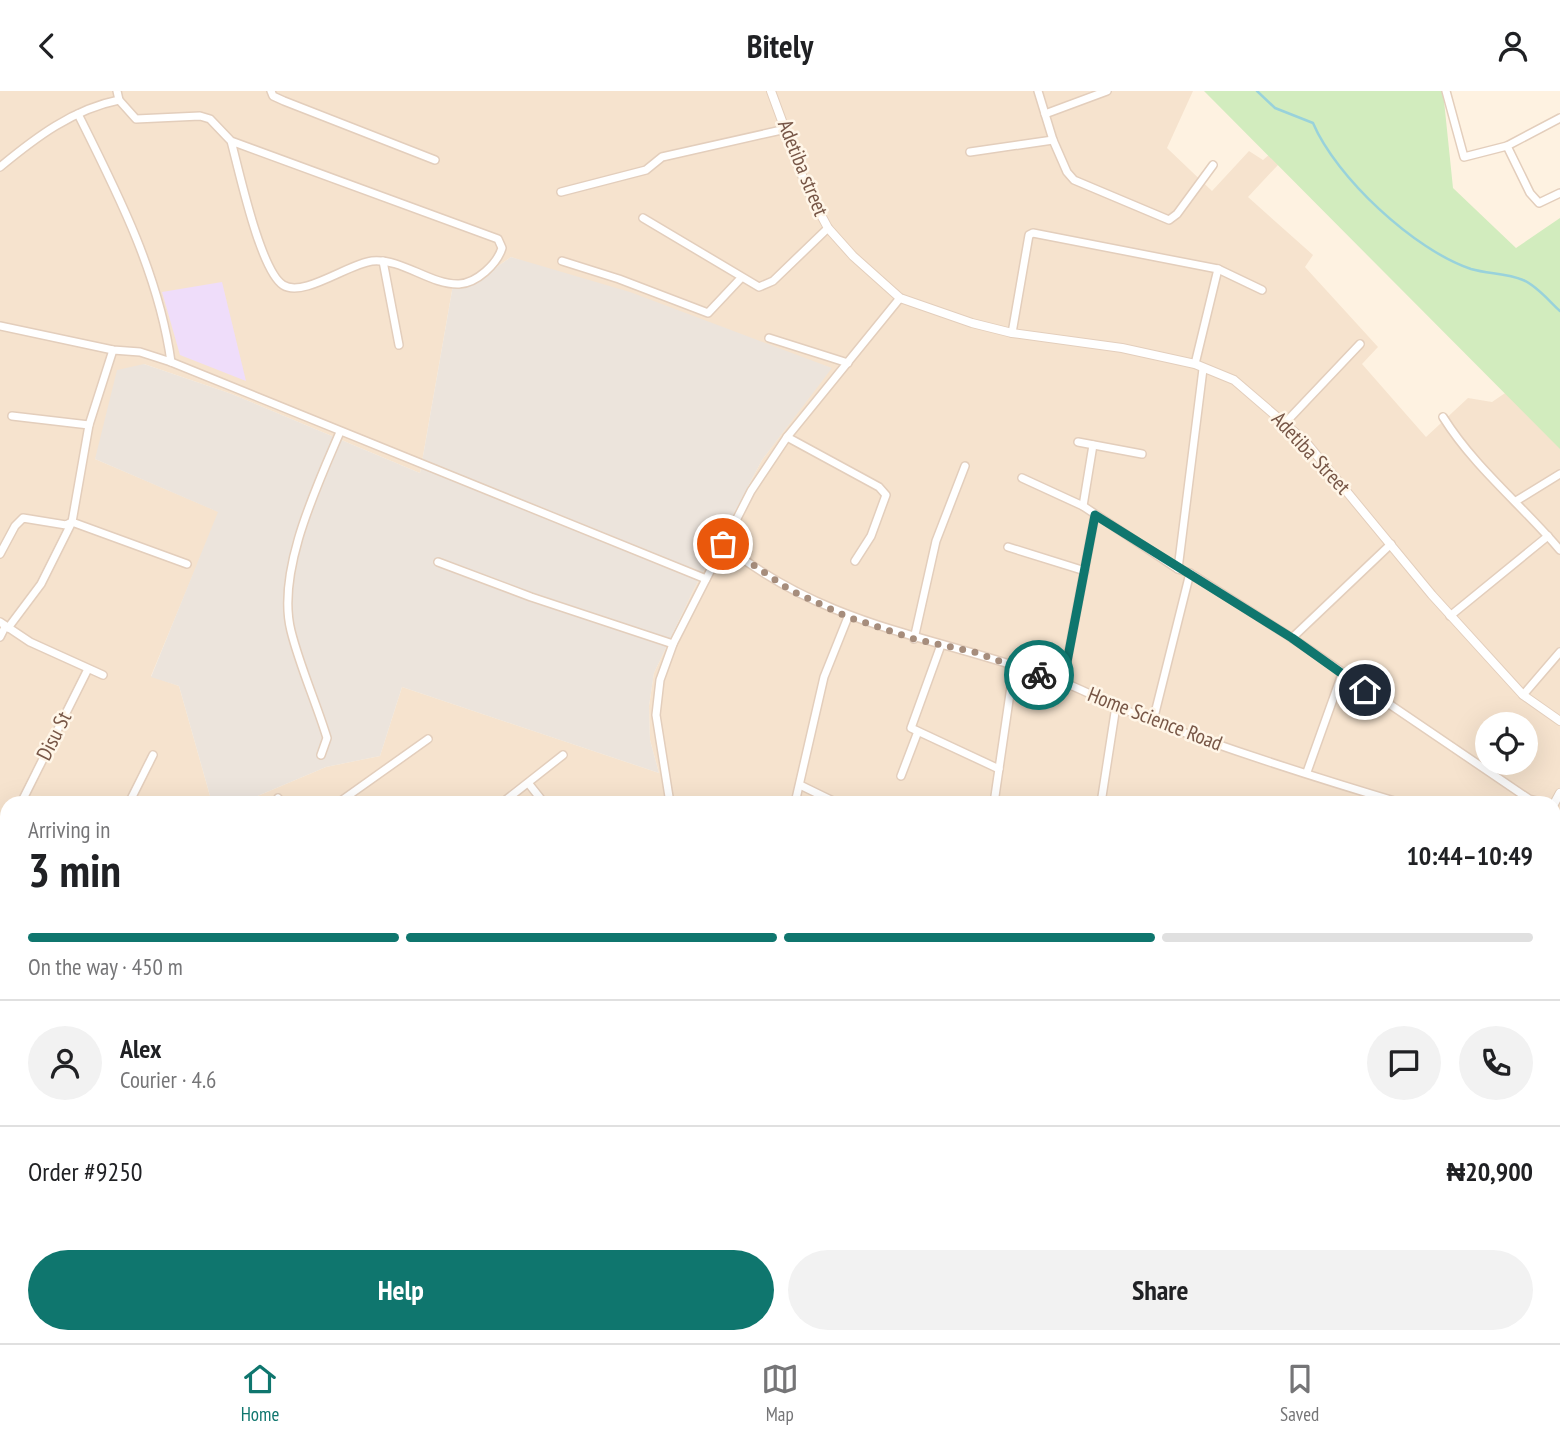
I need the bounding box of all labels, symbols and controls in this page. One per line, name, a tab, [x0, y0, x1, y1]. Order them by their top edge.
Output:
text: Bitely	[747, 25, 813, 67]
icon: back	[28, 27, 66, 65]
icon: person	[1494, 27, 1532, 65]
street label: Adetiba street	[772, 116, 835, 220]
street label: Adetiba Street	[1266, 406, 1357, 500]
pin	[693, 514, 753, 574]
icon: bag	[704, 525, 742, 563]
courier	[1004, 640, 1074, 710]
icon: bike	[1020, 656, 1058, 694]
pin	[1335, 660, 1395, 720]
icon: home	[1346, 671, 1384, 709]
street label: Home Science Road	[1084, 680, 1226, 757]
street label: Disu St	[30, 707, 77, 765]
map controls	[1475, 712, 1538, 775]
button: locate	[1475, 712, 1538, 775]
text: Arriving in	[28, 815, 110, 844]
text: 10:44–10:49	[1406, 839, 1533, 872]
text: 3 min	[28, 840, 121, 900]
text: On the way · 450 m	[28, 952, 183, 981]
button: person	[28, 1026, 102, 1100]
button: chat	[1367, 1026, 1441, 1100]
button: phone	[1459, 1026, 1533, 1100]
text: Alex	[120, 1032, 161, 1065]
text: Courier · 4.6	[120, 1065, 216, 1094]
text: Order #9250	[28, 1155, 143, 1188]
text: ₦20,900	[1446, 1155, 1533, 1188]
button: Help	[28, 1250, 774, 1330]
button: Share	[788, 1250, 1533, 1330]
tab: Home	[241, 1360, 279, 1426]
tab: Map	[761, 1360, 799, 1426]
tab: Saved	[1280, 1360, 1319, 1426]

